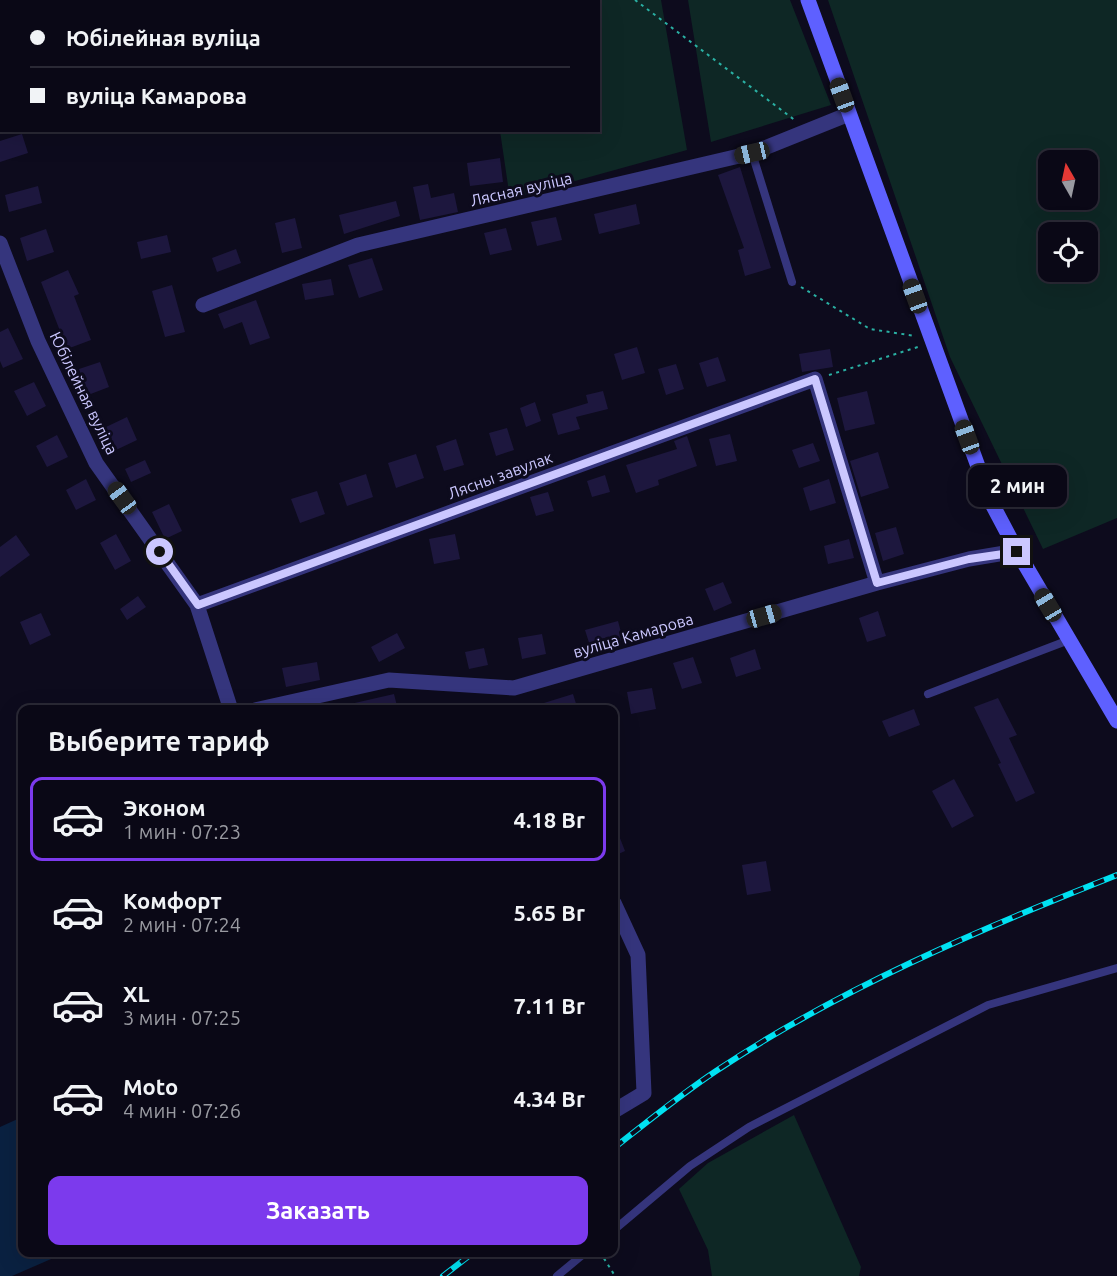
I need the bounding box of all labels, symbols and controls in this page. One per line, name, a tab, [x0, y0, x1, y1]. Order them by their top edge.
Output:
text: Юбілейная вуліца	[66, 25, 261, 50]
car	[827, 75, 857, 115]
text: вуліца Камарова	[66, 83, 247, 108]
car	[732, 140, 772, 166]
north arrow	[1038, 150, 1098, 210]
map controls	[1038, 150, 1098, 282]
street label: Лясная вуліца	[468, 169, 574, 209]
button: locate	[1038, 222, 1098, 282]
car	[900, 276, 930, 316]
street label: Юбілейная вуліца	[47, 329, 121, 457]
car	[952, 417, 982, 457]
street label: Лясны завулак	[445, 448, 555, 502]
callout: 2 мин	[968, 465, 1066, 507]
text: 2 мин	[990, 474, 1045, 497]
car	[104, 478, 140, 518]
route start	[146, 538, 173, 565]
route end	[1003, 538, 1030, 565]
car	[1031, 585, 1065, 625]
car	[744, 602, 784, 630]
street label: вуліца Камарова	[571, 609, 695, 661]
text: Выберите тариф	[48, 726, 270, 756]
icon: car	[51, 792, 105, 846]
text: Эконом	[123, 795, 205, 820]
text: 4.18 Br	[514, 807, 585, 832]
text: 1 мин · 07:23	[123, 820, 241, 843]
icon: car	[51, 885, 105, 939]
text: Комфорт	[123, 888, 222, 913]
text: 5.65 Br	[514, 900, 585, 925]
text: 2 мин · 07:24	[123, 913, 241, 936]
icon: car	[51, 978, 105, 1032]
text: XL	[123, 981, 150, 1006]
text: 7.11 Br	[514, 993, 585, 1018]
text: 3 мин · 07:25	[123, 1006, 241, 1029]
icon: car	[51, 1071, 105, 1125]
text: Moto	[123, 1074, 178, 1099]
text: 4.34 Br	[514, 1086, 585, 1111]
text: 4 мин · 07:26	[123, 1099, 241, 1122]
button: Заказать	[48, 1176, 588, 1245]

